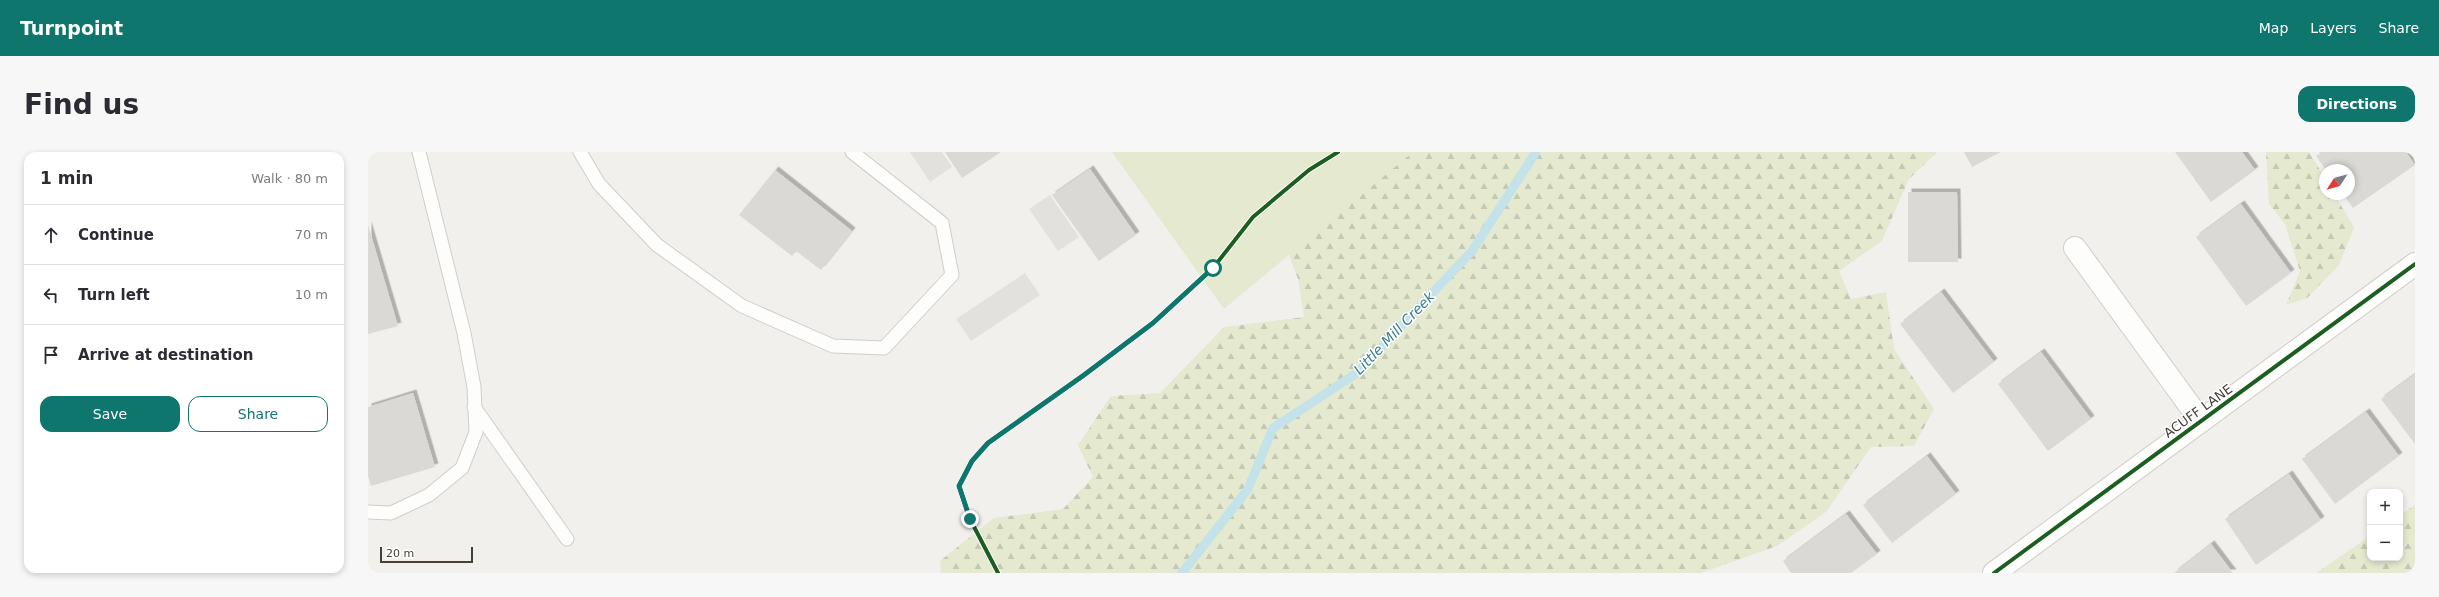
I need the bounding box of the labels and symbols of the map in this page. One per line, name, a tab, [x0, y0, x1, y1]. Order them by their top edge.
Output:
north arrow	[2319, 164, 2355, 200]
route start	[1204, 259, 1222, 277]
water label: Little Mill Creek	[1350, 288, 1438, 378]
street label: ACUFF LANE	[2161, 381, 2235, 441]
route end	[961, 510, 979, 528]
scale bar	[380, 545, 473, 564]

